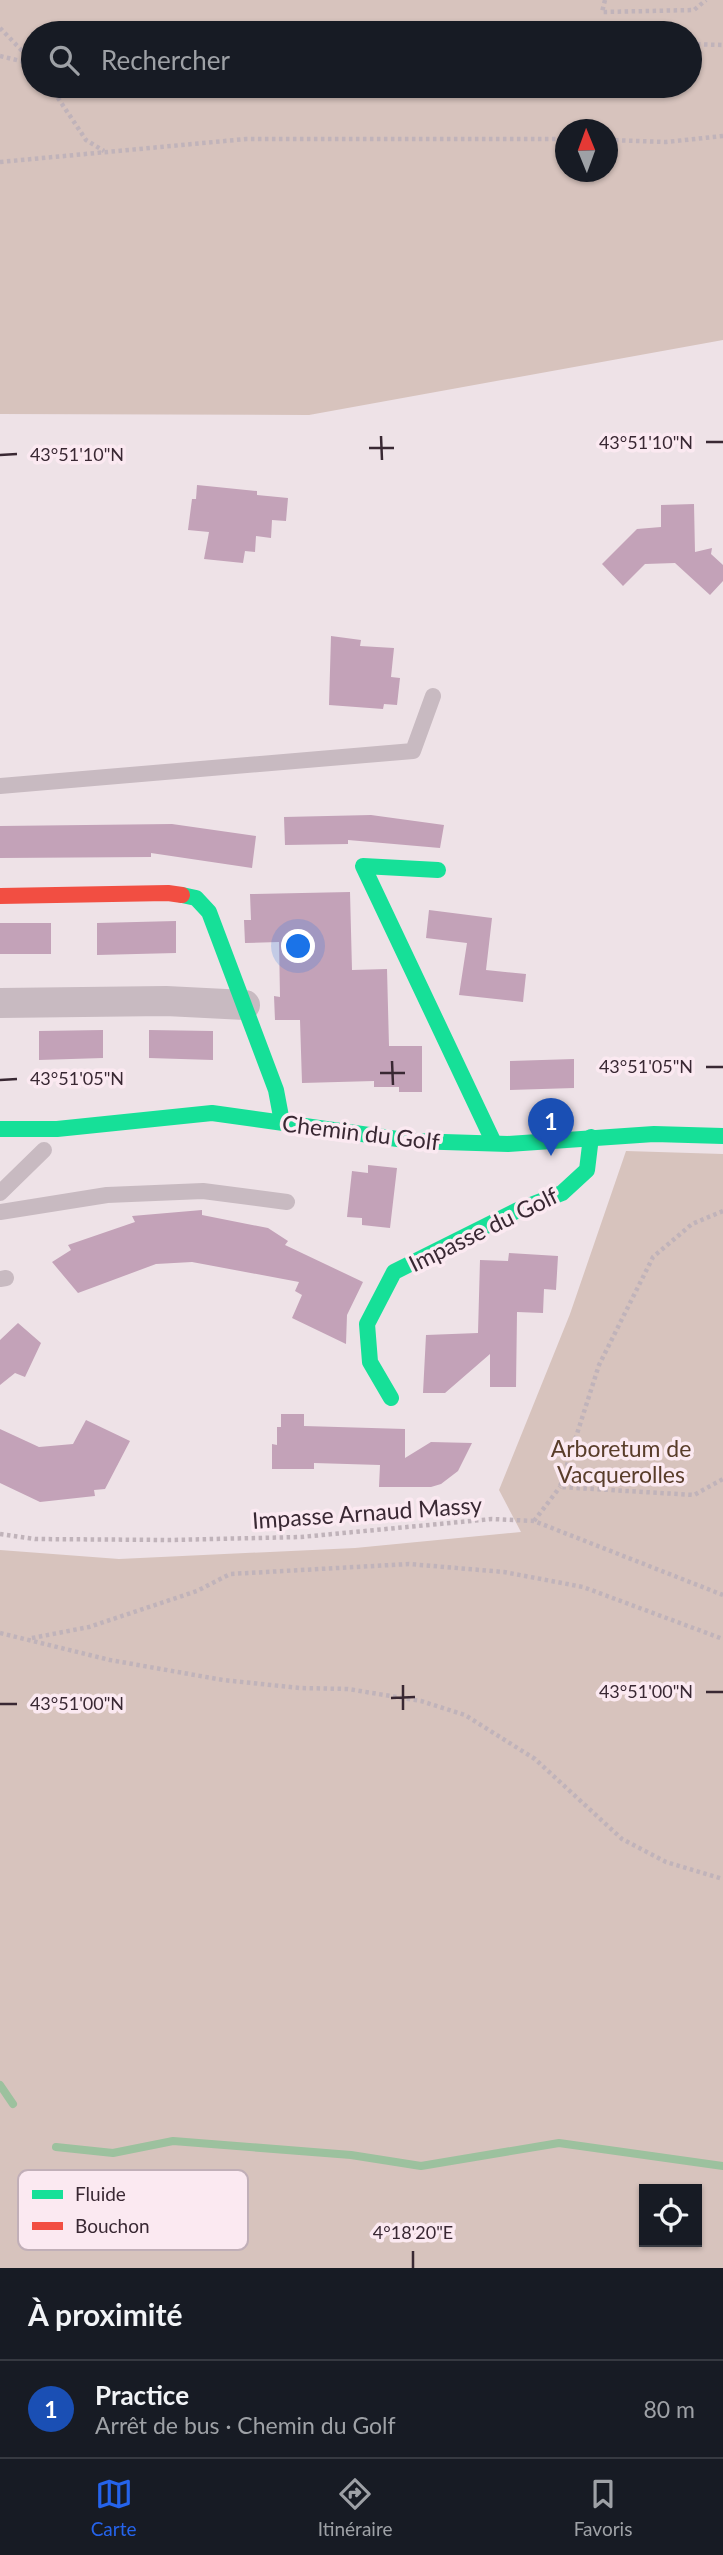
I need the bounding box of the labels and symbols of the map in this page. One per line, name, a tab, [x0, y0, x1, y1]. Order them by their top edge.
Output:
north arrow	[555, 119, 618, 182]
text: 43°51'10"N	[599, 431, 693, 453]
text: 43°51'10"N	[30, 443, 124, 465]
your location	[281, 929, 315, 963]
text: 43°51'05"N	[599, 1055, 693, 1077]
text: 43°51'05"N	[30, 1067, 124, 1089]
pin: 1	[528, 1098, 574, 1156]
street label: Chemin du Golf	[281, 1108, 441, 1156]
street label: Impasse du Golf	[404, 1181, 562, 1277]
park label: Arboretum de Vacquerolles	[551, 1434, 691, 1488]
street label: Impasse Arnaud Massy	[251, 1490, 483, 1534]
text: 43°51'00"N	[599, 1680, 693, 1702]
text: 43°51'00"N	[30, 1692, 124, 1714]
legend	[18, 2170, 248, 2250]
text: Fluide	[75, 2182, 126, 2205]
text: Bouchon	[75, 2214, 150, 2237]
text: 4°18'20"E	[373, 2221, 453, 2243]

